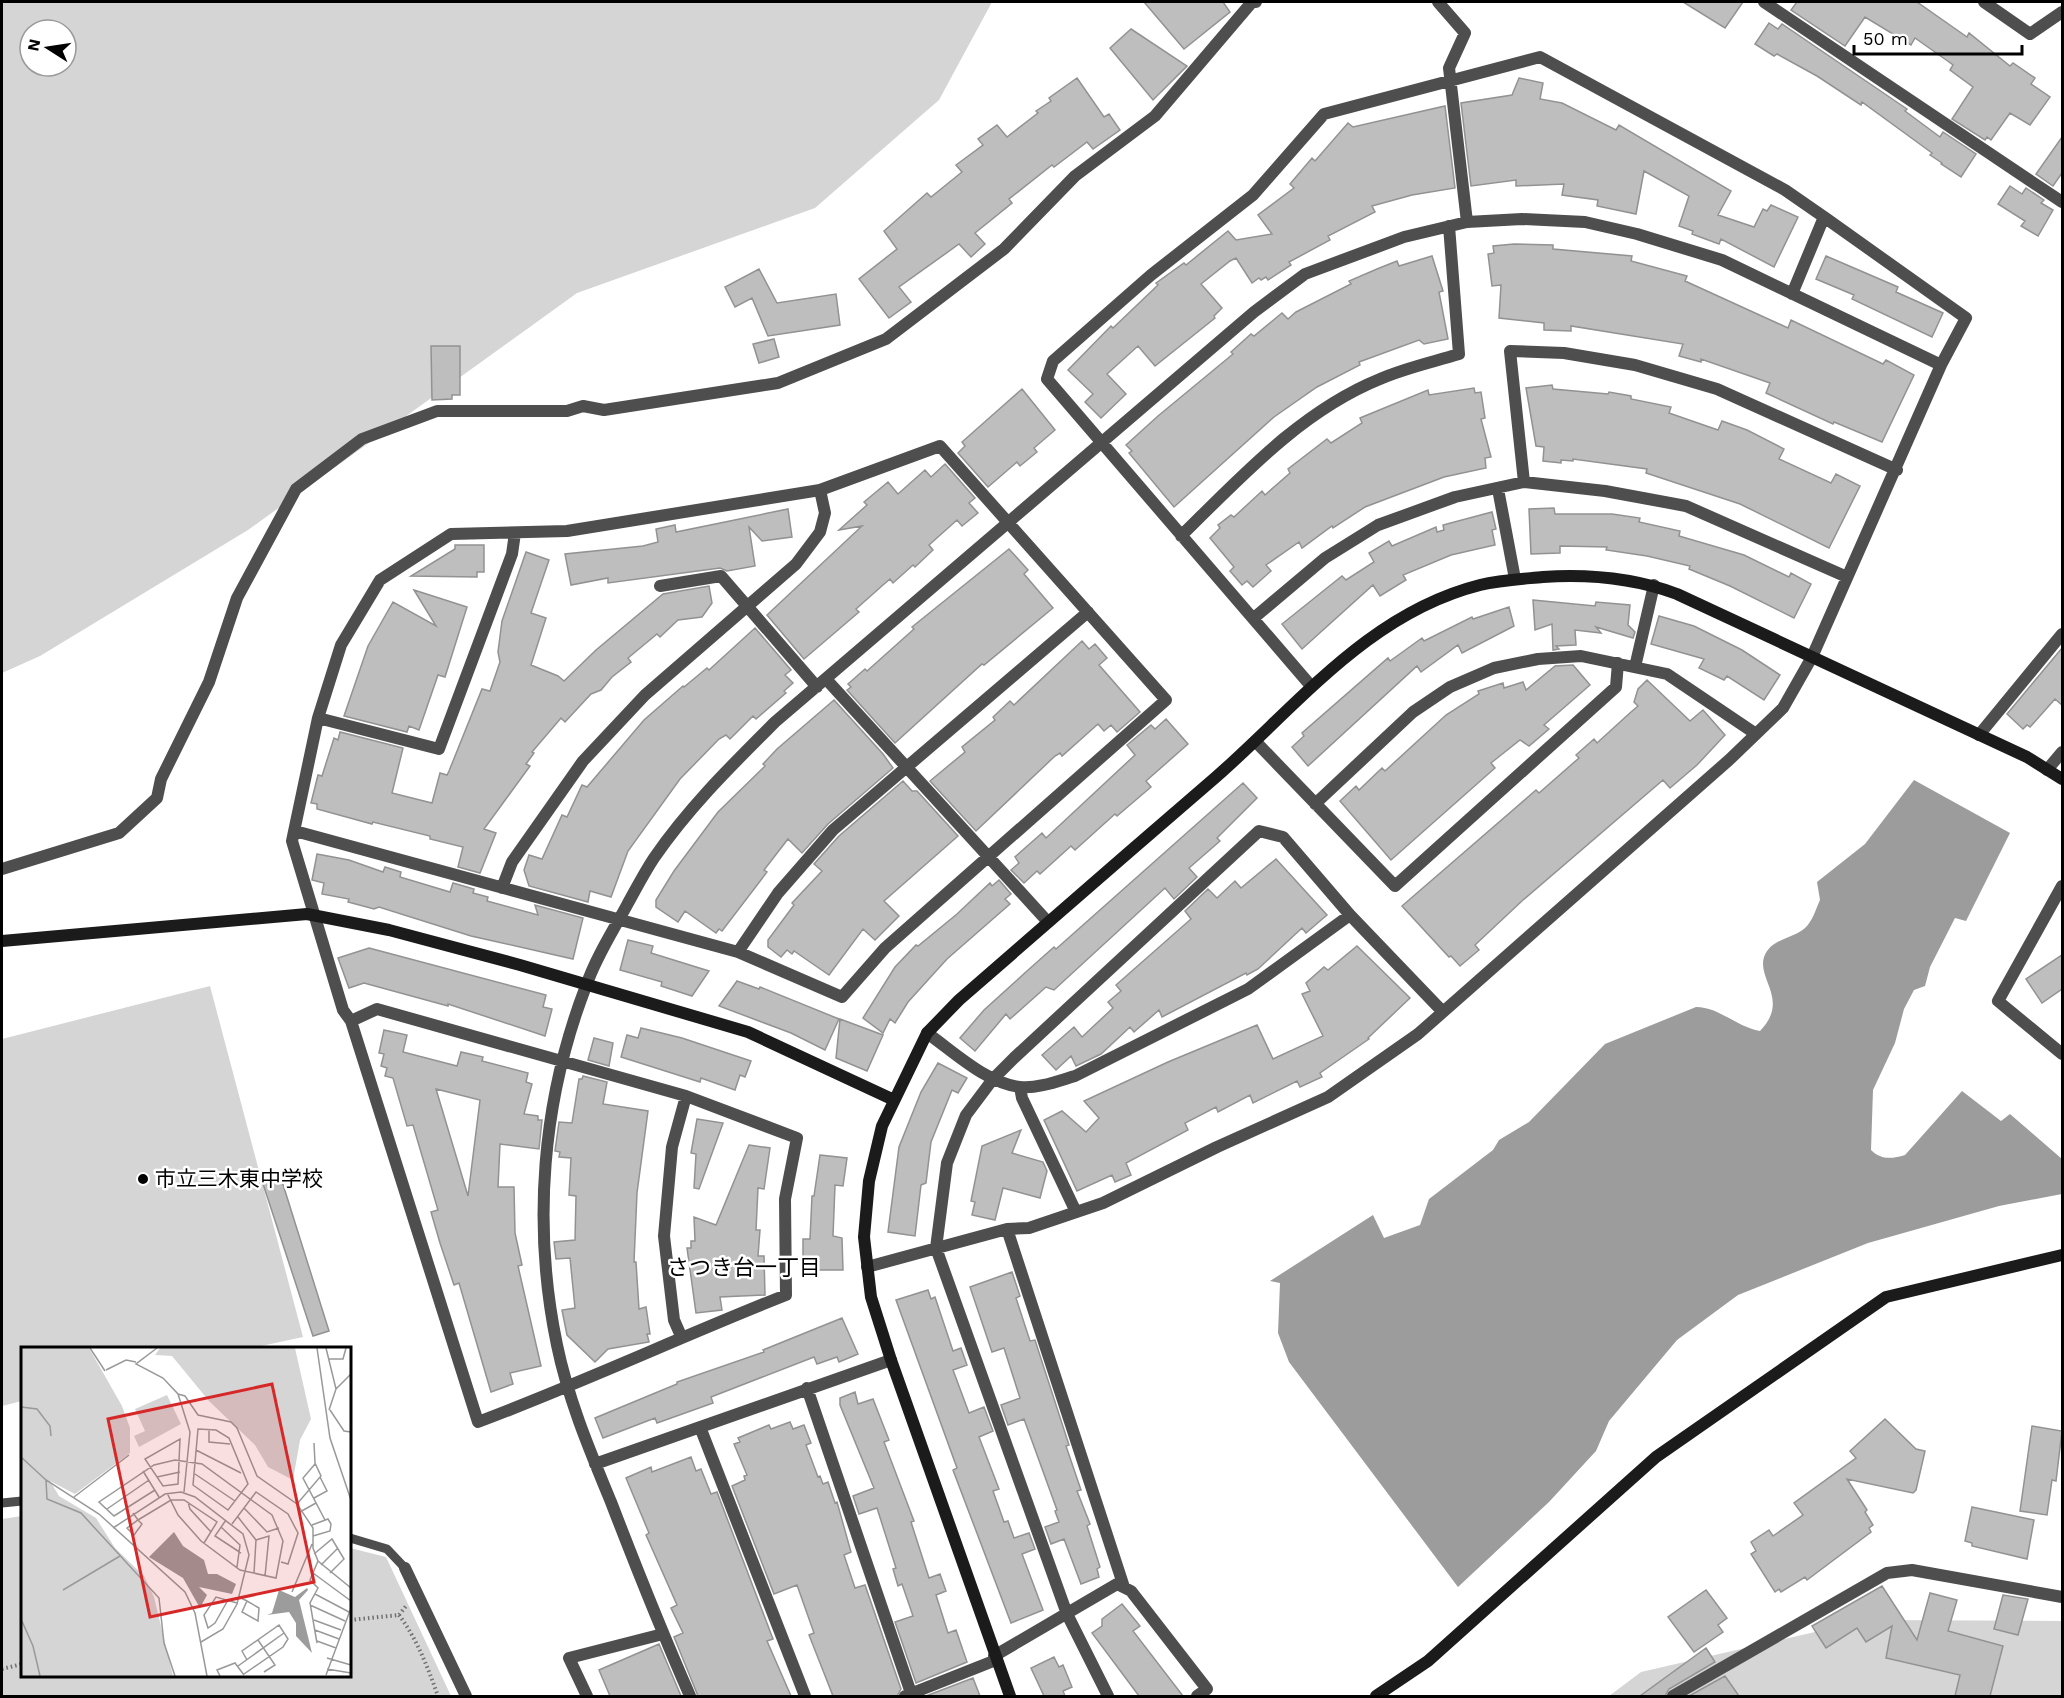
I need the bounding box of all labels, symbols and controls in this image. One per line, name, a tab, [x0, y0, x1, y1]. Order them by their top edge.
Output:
north arrow	[18, 18, 78, 78]
scale bar	[1854, 18, 2022, 56]
text: 50 m	[1863, 28, 1908, 49]
text: N	[23, 37, 44, 53]
place label: 市立三木東中学校	[155, 1166, 323, 1191]
marker: 市立三木東中学校	[136, 1172, 150, 1186]
district label: さつき台一丁目	[667, 1255, 821, 1280]
inset map	[21, 1347, 351, 1677]

